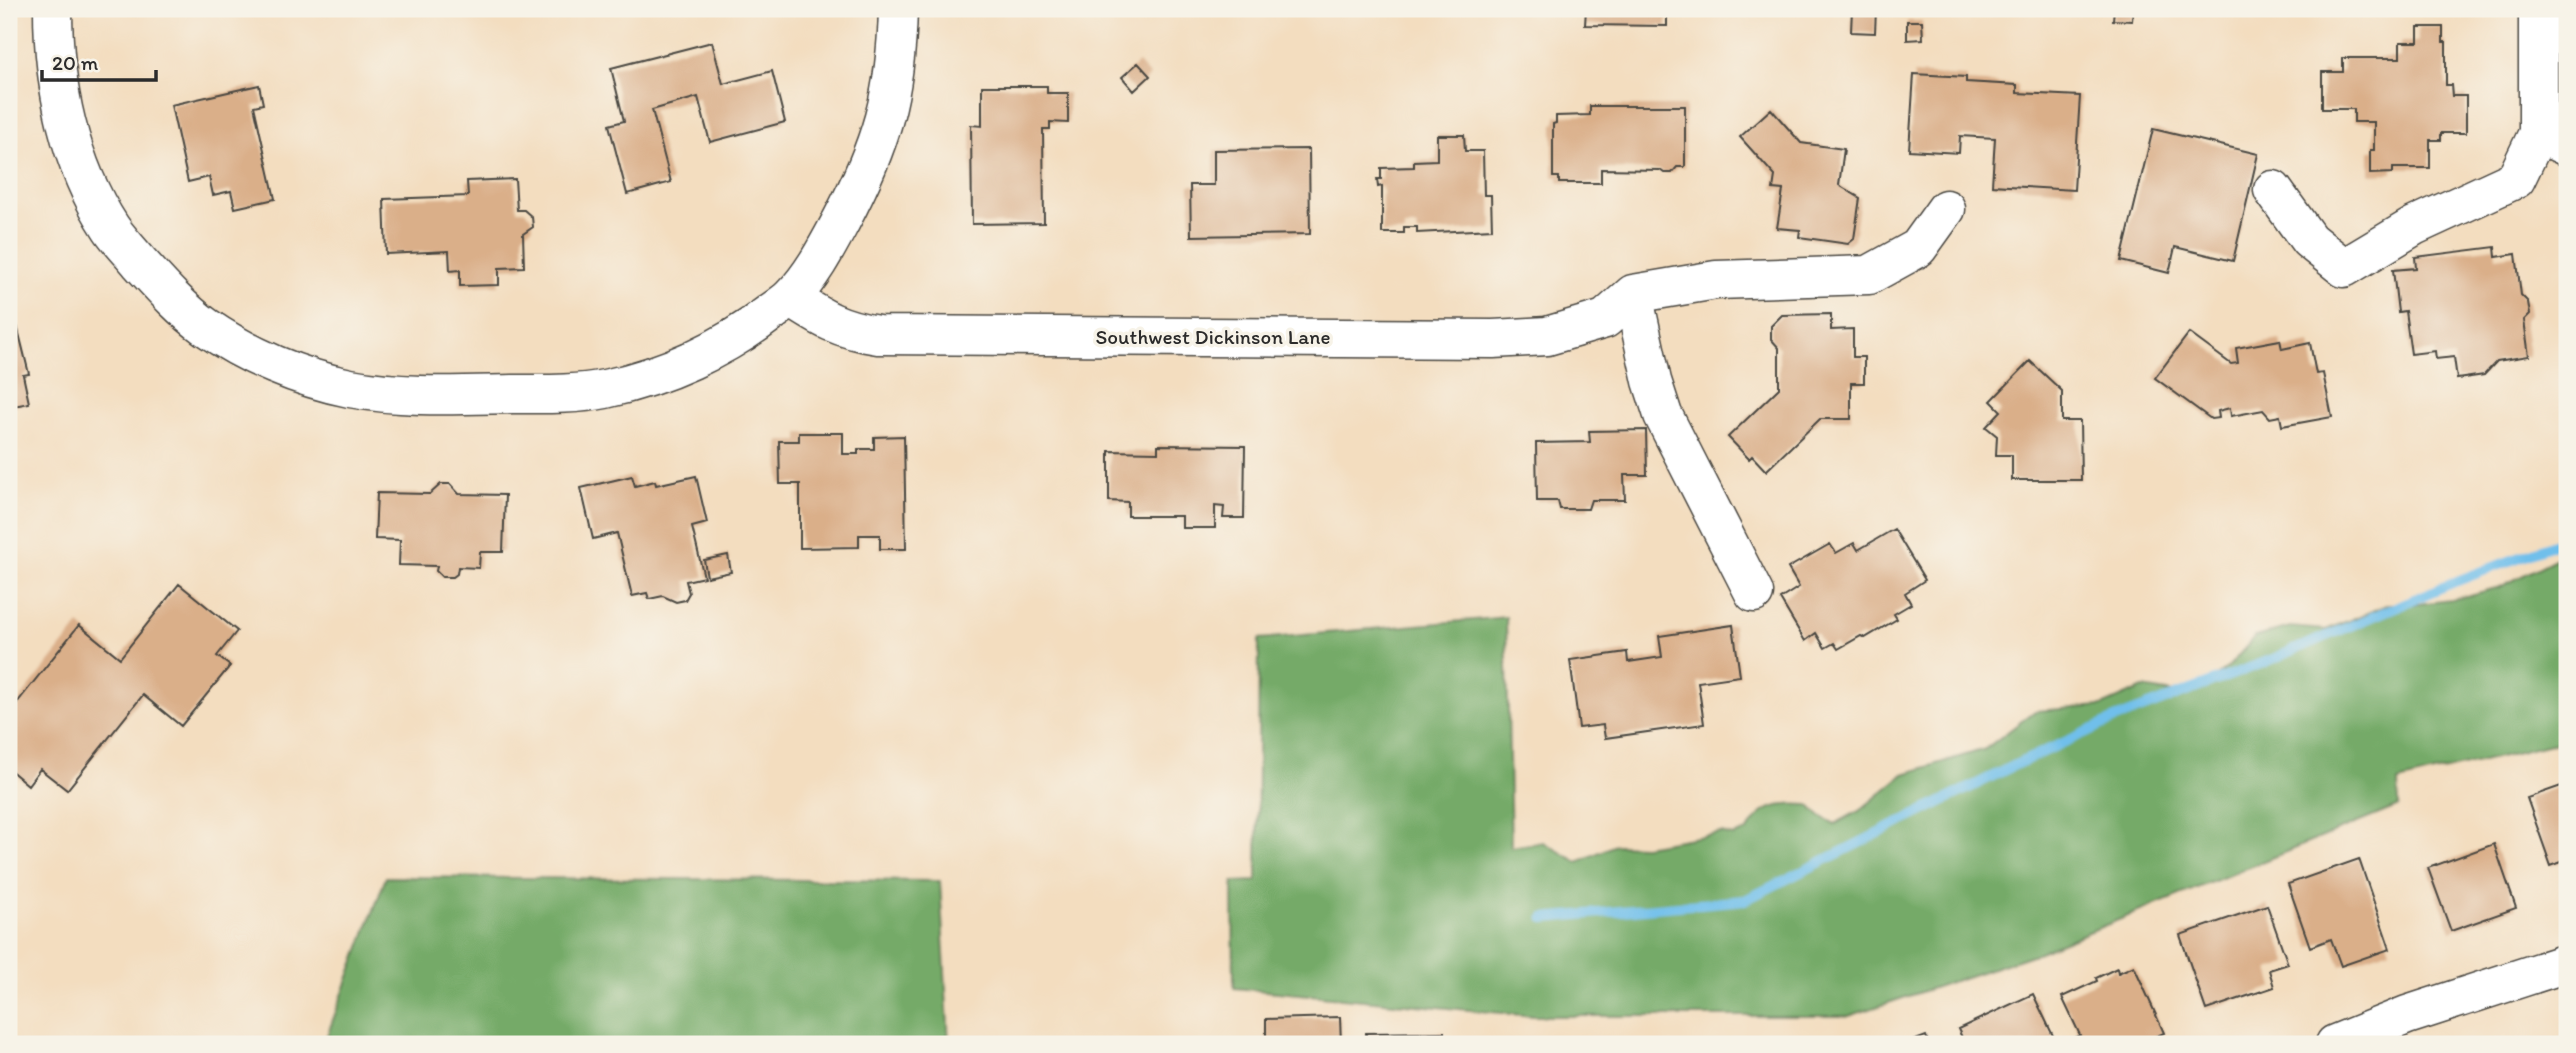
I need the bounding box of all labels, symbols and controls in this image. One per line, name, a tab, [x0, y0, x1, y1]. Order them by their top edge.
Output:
scale bar	[42, 38, 156, 82]
text: 20 m	[52, 50, 99, 75]
street label: Southwest Dickinson Lane	[1096, 324, 1331, 349]

